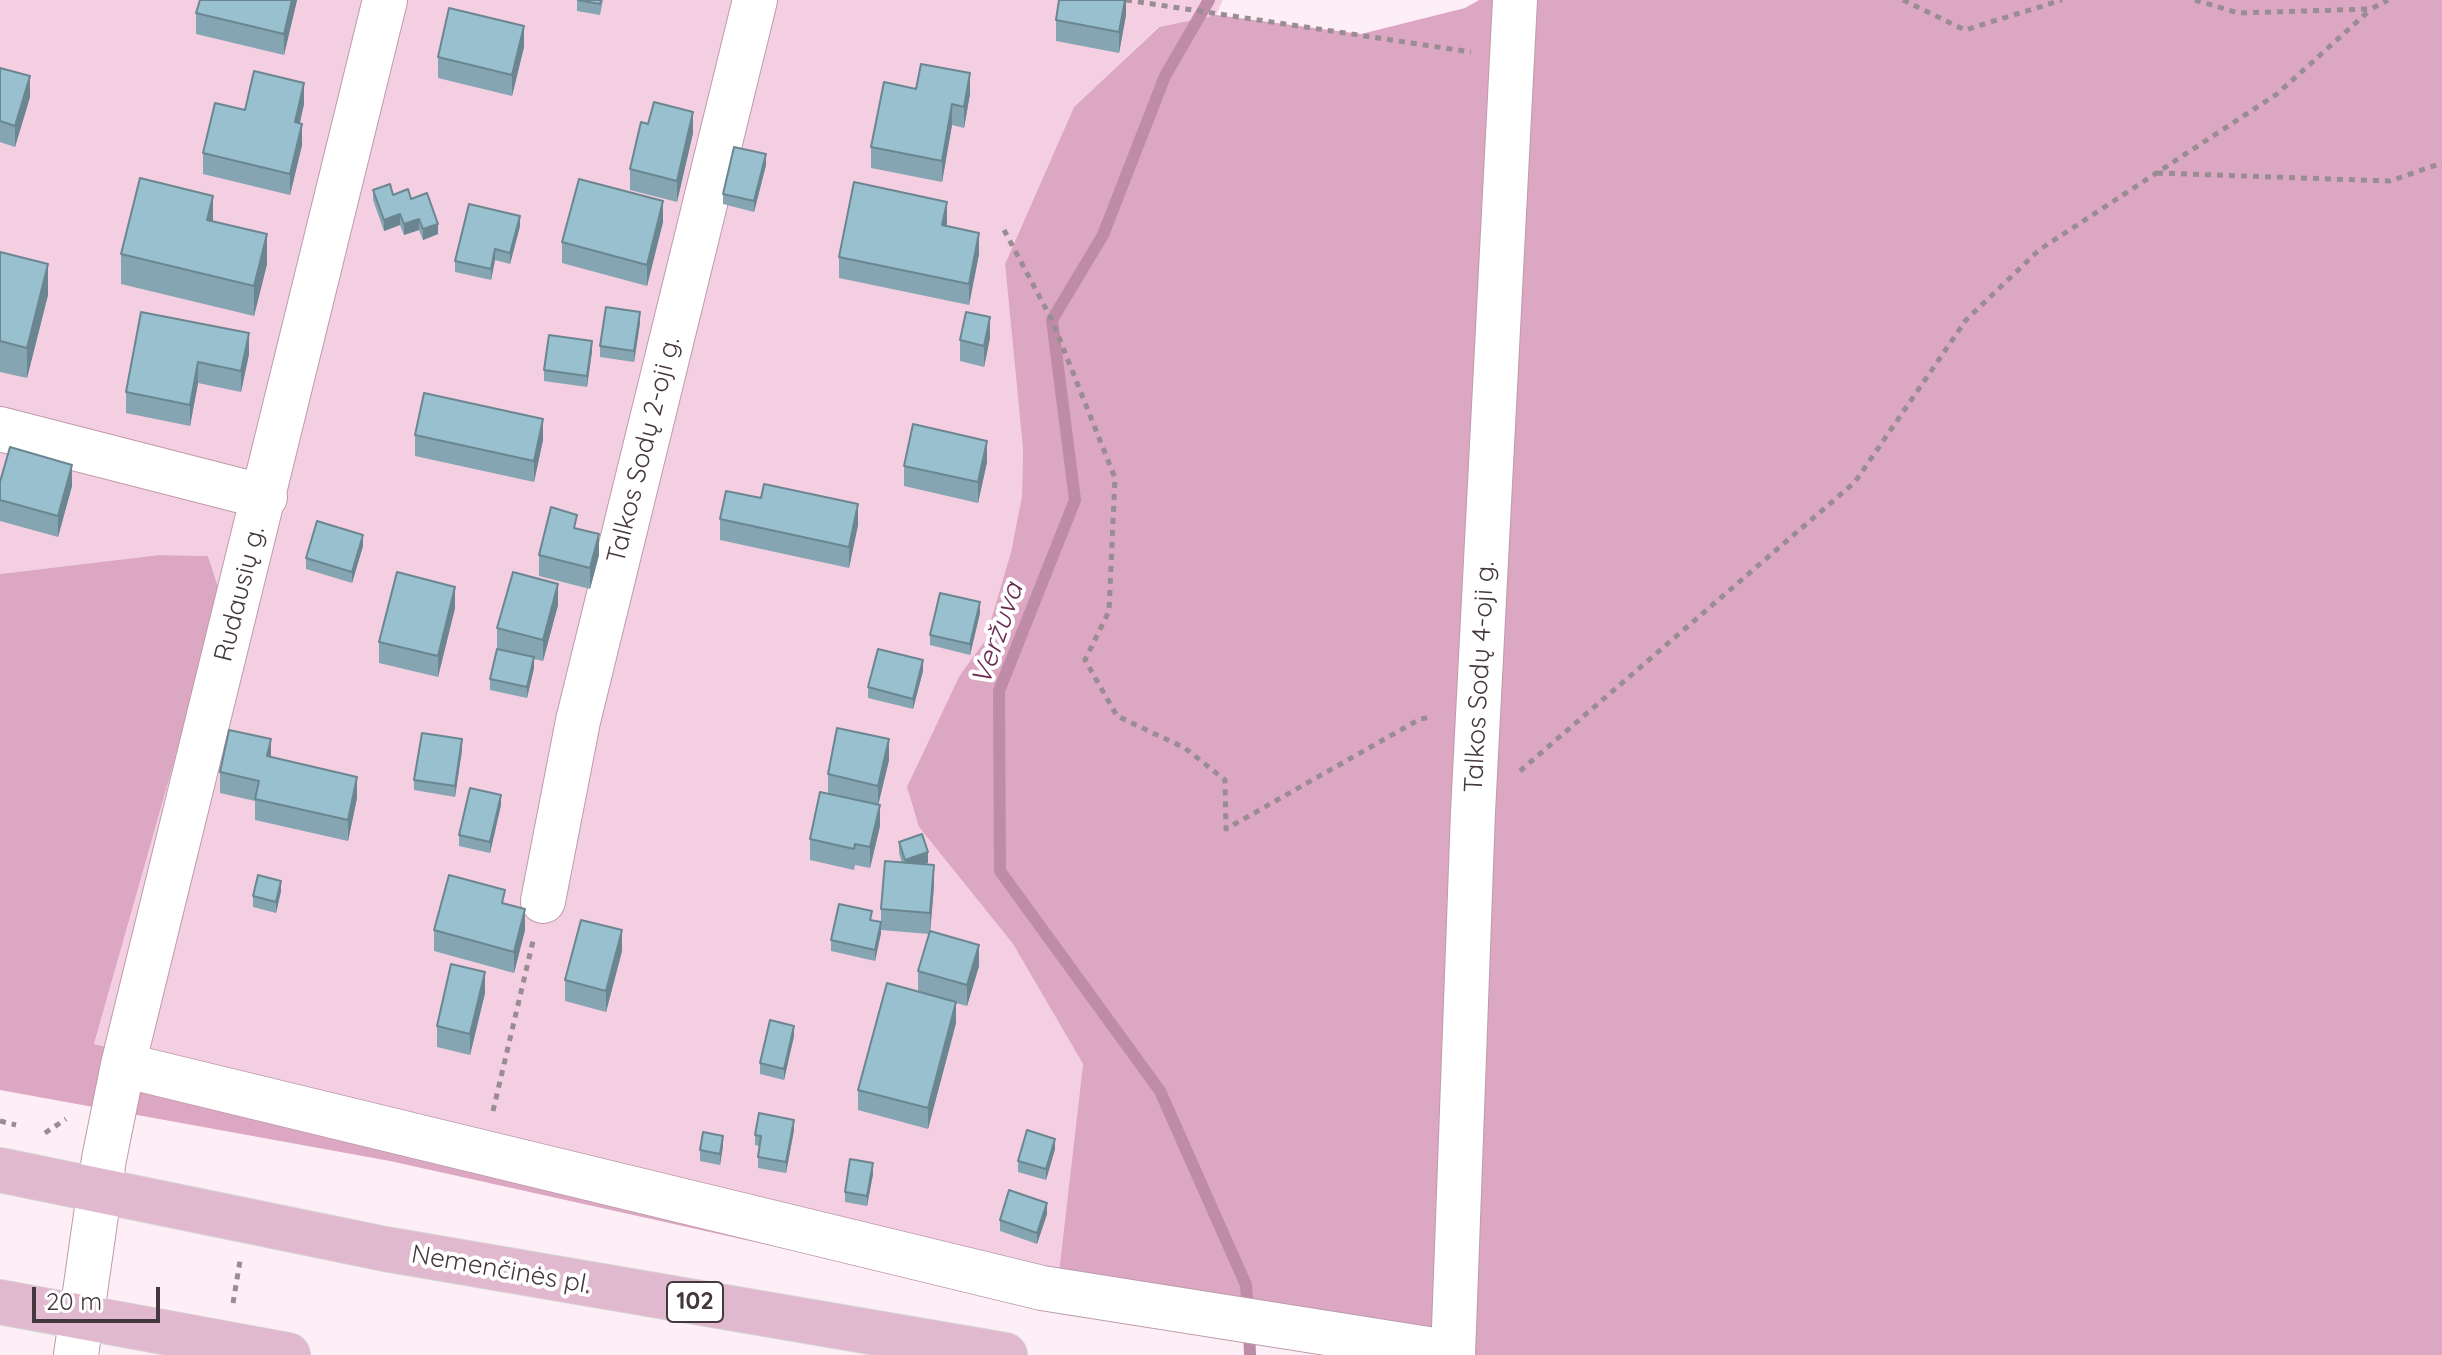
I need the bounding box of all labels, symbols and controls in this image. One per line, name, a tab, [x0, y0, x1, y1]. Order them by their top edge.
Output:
street label: Talkos Sodų 2-oji g.	[601, 333, 687, 567]
street label: Rudausių g.	[208, 523, 272, 665]
street label: Talkos Sodų 4-oji g.	[1458, 560, 1502, 794]
water label: Veržuva	[965, 579, 1031, 689]
street label: Nemenčinės pl.	[409, 1239, 593, 1301]
scale bar	[36, 1271, 164, 1321]
road number: 102	[667, 1282, 723, 1322]
text: 20 m	[46, 1286, 102, 1316]

